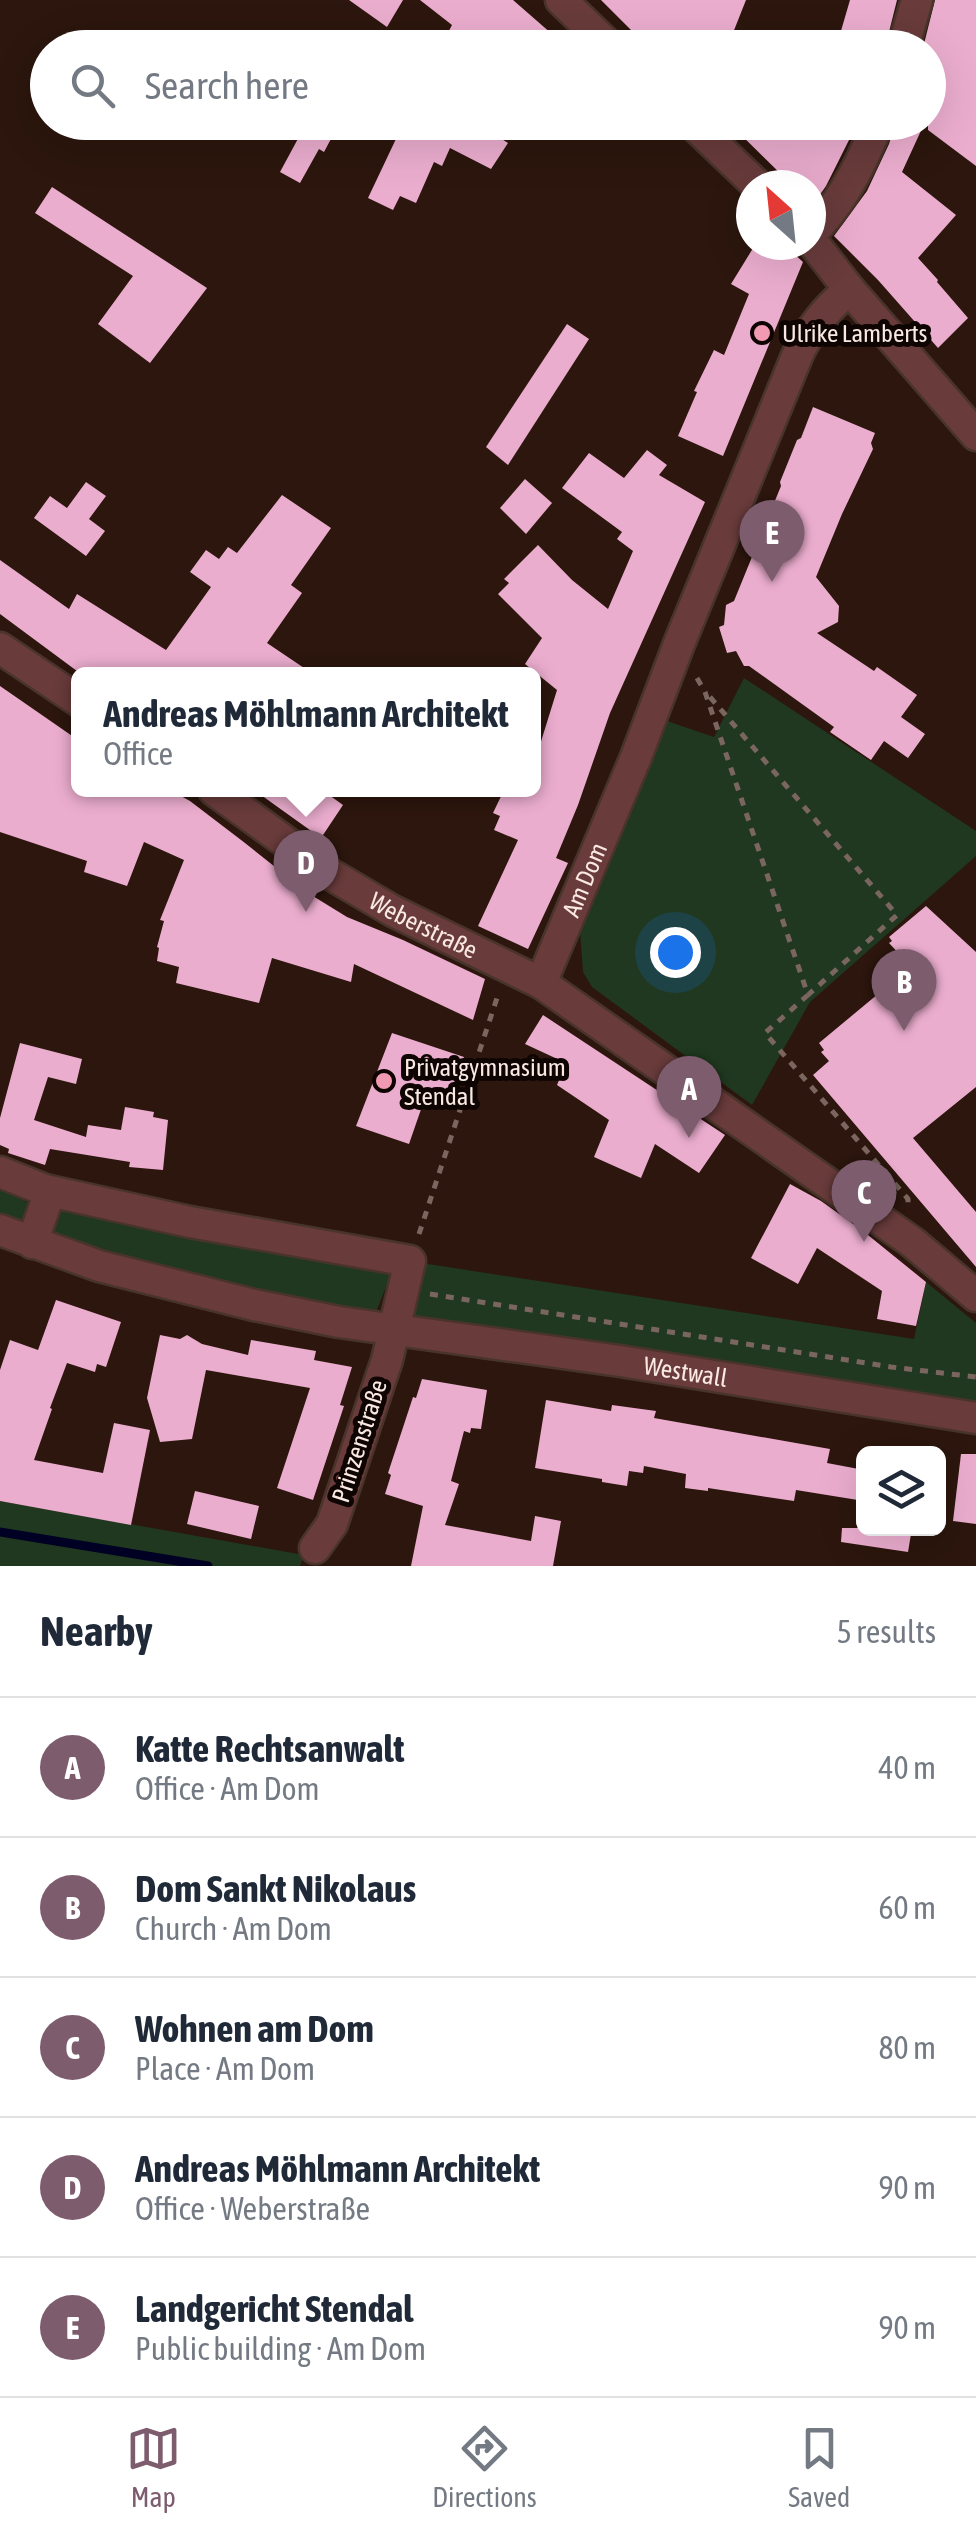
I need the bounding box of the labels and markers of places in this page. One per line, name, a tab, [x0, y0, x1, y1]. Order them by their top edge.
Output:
place label: Ulrike Lamberts	[782, 319, 928, 347]
marker: Ulrike Lamberts	[751, 322, 773, 344]
pin: E	[740, 500, 804, 582]
pin: D	[274, 830, 338, 912]
pin: B	[872, 948, 936, 1031]
place label: Privatgymnasium Stendal	[404, 1053, 566, 1110]
pin: A	[656, 1056, 722, 1138]
marker: Privatgymnasium Stendal	[373, 1070, 395, 1092]
pin: C	[832, 1160, 896, 1242]

